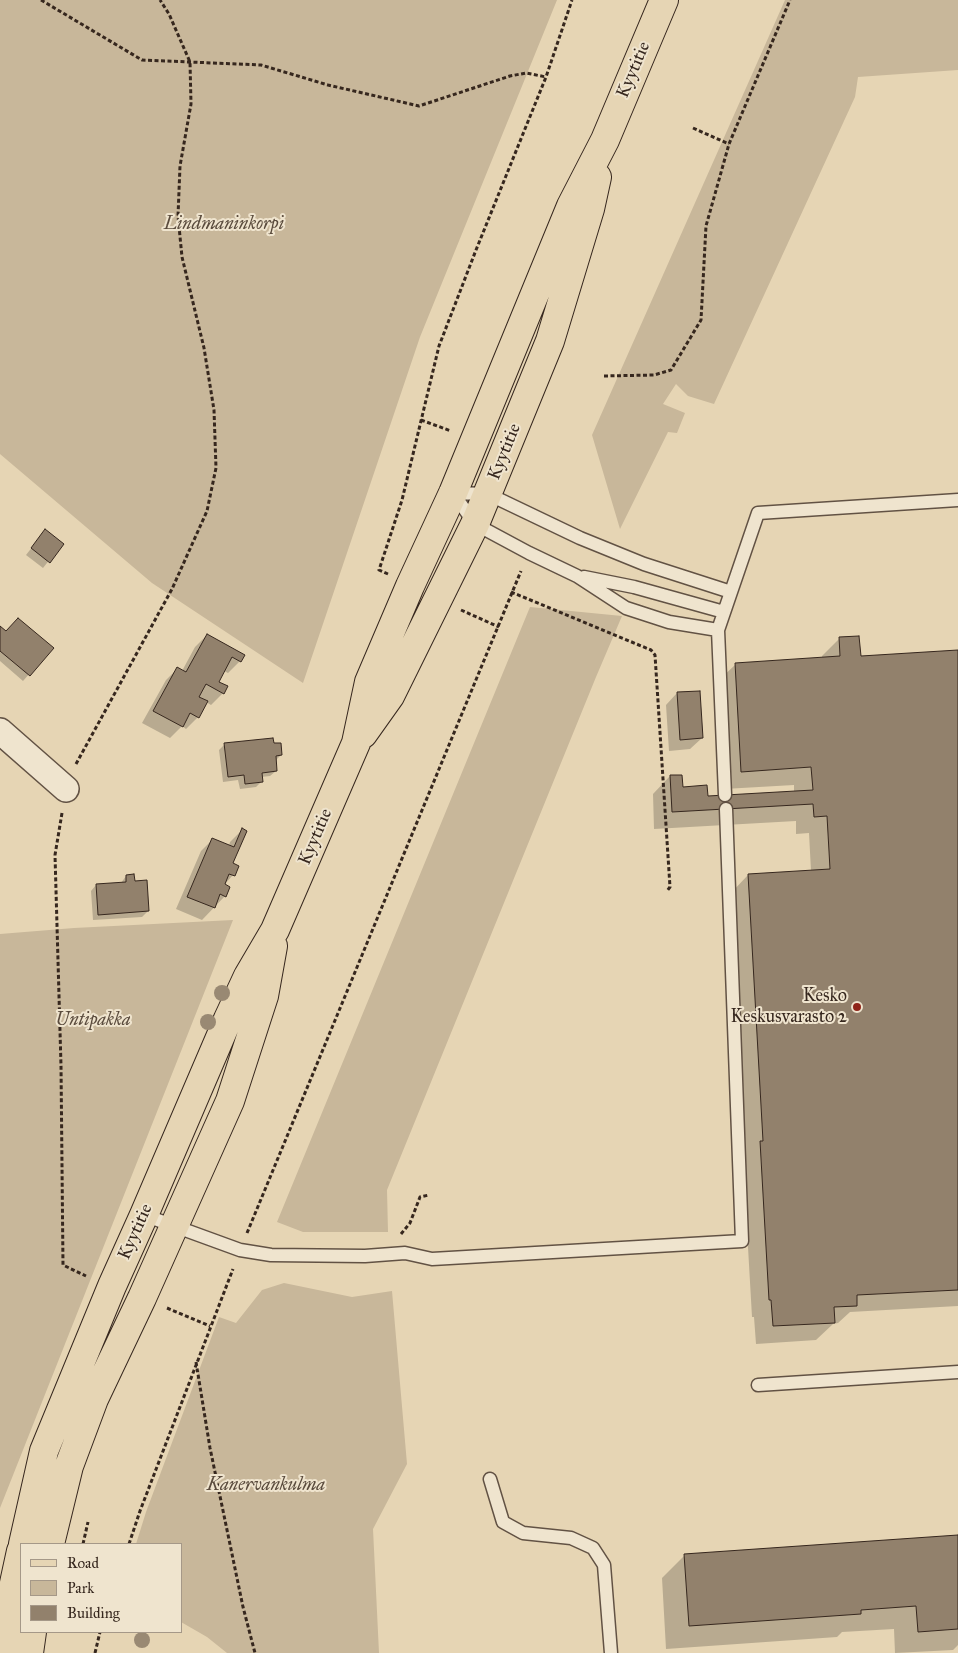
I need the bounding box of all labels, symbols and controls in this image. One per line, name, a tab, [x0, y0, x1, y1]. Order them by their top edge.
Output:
street label: Kyytitie	[613, 39, 655, 101]
park label: Lindmaninkorpi	[164, 214, 284, 236]
street label: Kyytitie	[484, 421, 526, 483]
street label: Kyytitie	[295, 806, 337, 868]
place label: Kesko Keskusvarasto 2	[730, 986, 847, 1028]
marker: Kesko Keskusvarasto 2	[851, 1001, 863, 1013]
park label: Untipakka	[55, 1010, 131, 1032]
street label: Kyytitie	[114, 1201, 158, 1263]
park label: Kanervankulma	[207, 1475, 325, 1497]
legend	[20, 1543, 182, 1633]
text: Road	[67, 1554, 99, 1572]
text: Park	[67, 1579, 94, 1597]
text: Building	[67, 1604, 120, 1622]

